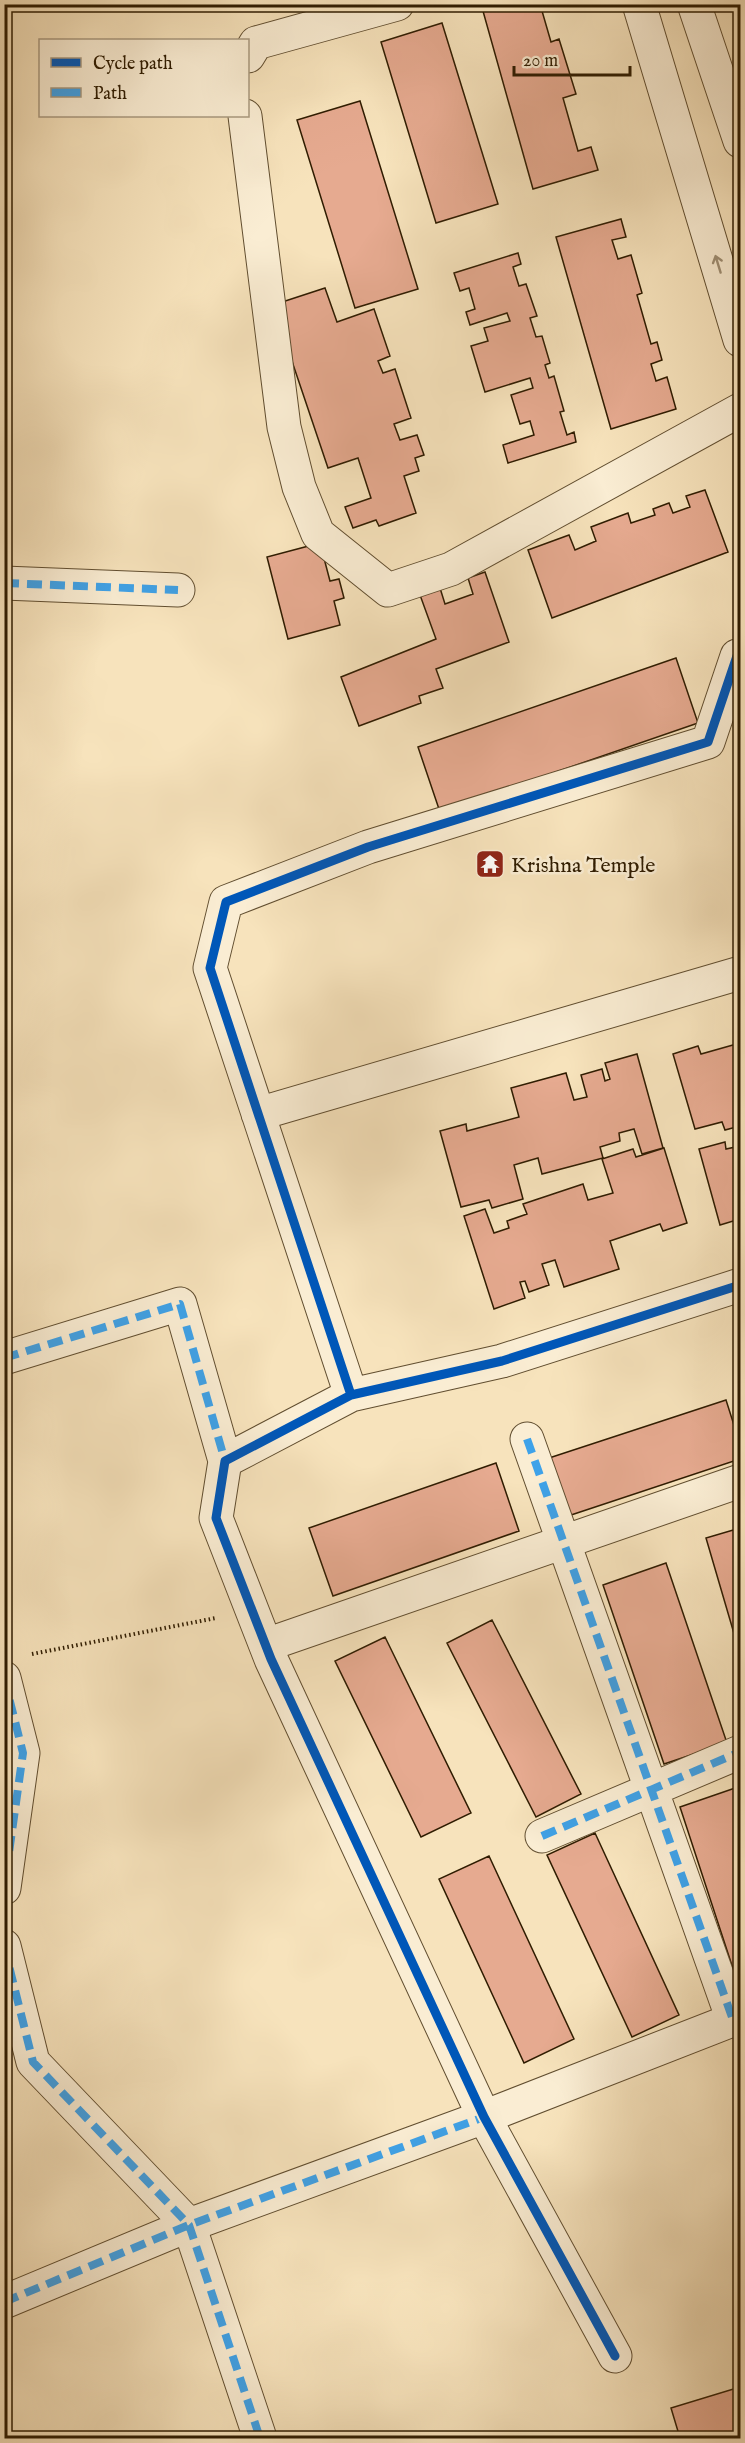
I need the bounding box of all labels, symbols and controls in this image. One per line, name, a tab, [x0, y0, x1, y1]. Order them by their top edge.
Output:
legend	[39, 39, 249, 117]
scale bar	[514, 39, 630, 77]
text: 20 m	[523, 50, 558, 73]
text: Cycle path	[93, 53, 173, 76]
text: Path	[93, 83, 127, 106]
one-way arrow	[712, 255, 723, 274]
temple icon: Krishna Temple	[474, 848, 506, 880]
place label: Krishna Temple	[511, 852, 655, 880]

